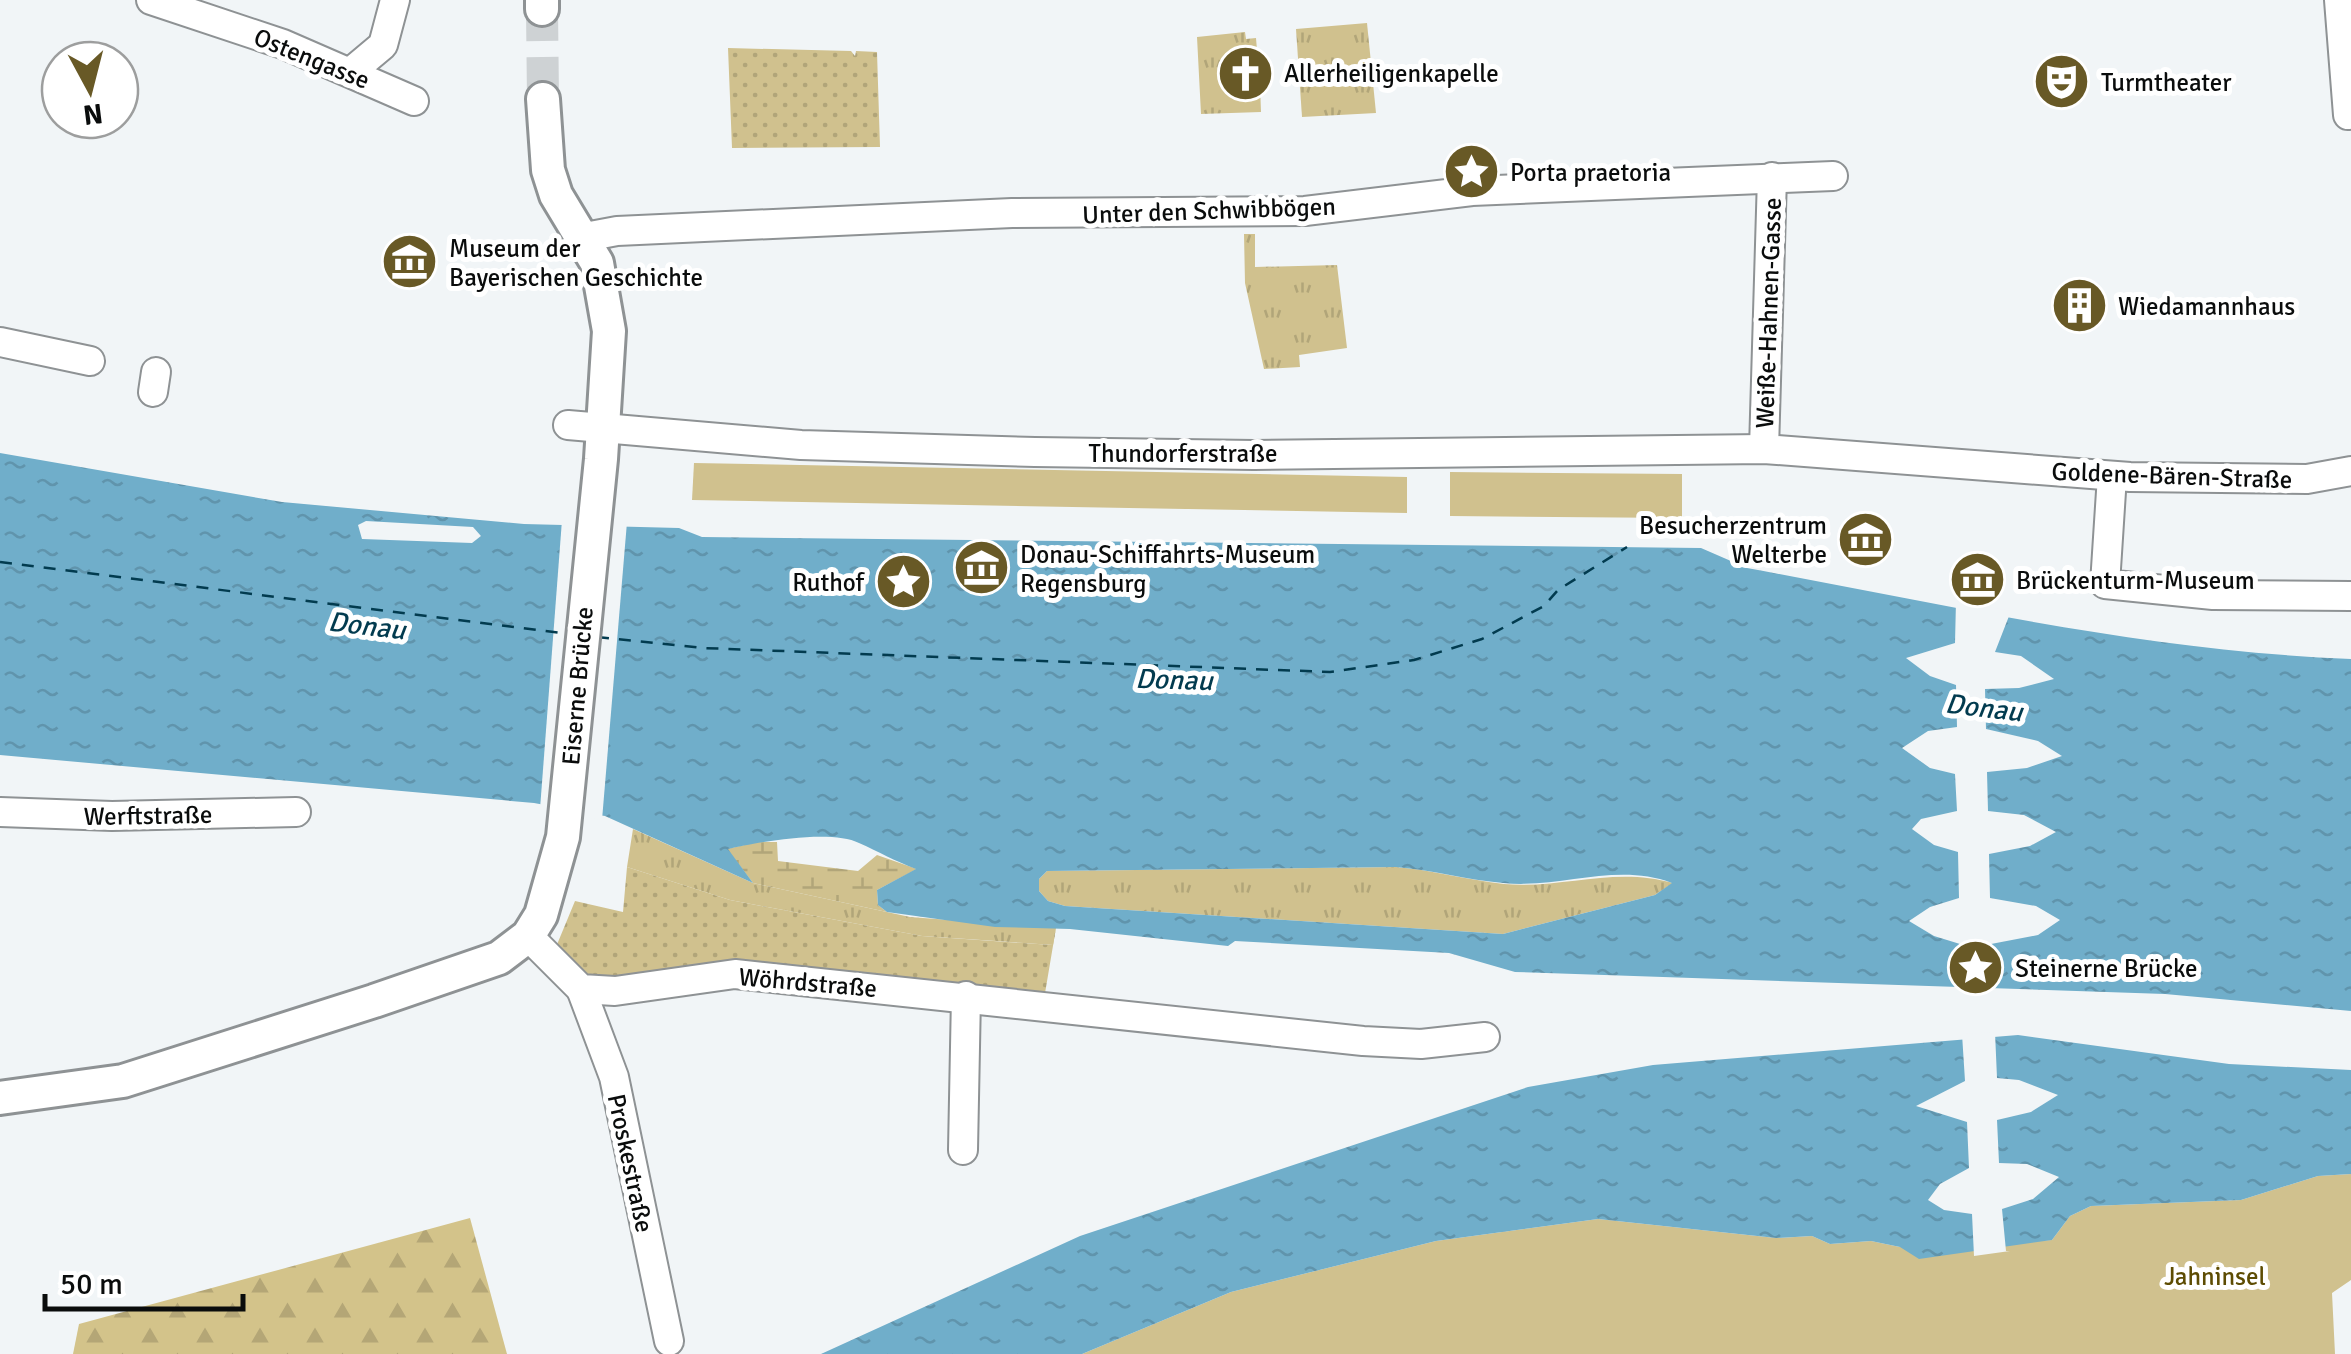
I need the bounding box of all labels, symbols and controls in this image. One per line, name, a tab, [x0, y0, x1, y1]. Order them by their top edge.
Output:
street label: Ostengasse	[249, 21, 374, 96]
north arrow	[40, 40, 140, 140]
church icon: Allerheiligenkapelle	[1215, 43, 1275, 103]
theatre icon: Turmtheater	[2032, 52, 2092, 112]
place label: Allerheiligenkapelle	[1284, 58, 1499, 89]
place label: Turmtheater	[2101, 67, 2232, 98]
text: N	[81, 96, 105, 132]
place icon: Porta praetoria	[1441, 142, 1501, 202]
place label: Porta praetoria	[1510, 157, 1671, 188]
street label: Unter den Schwibbögen	[1082, 191, 1336, 230]
street label: Weiße-Hahnen-Gasse	[1749, 197, 1788, 429]
museum icon: Museum der Bayerischen Geschichte	[380, 232, 440, 292]
place label: Museum der Bayerischen Geschichte	[449, 233, 703, 293]
building icon: Wiedamannhaus	[2049, 276, 2109, 336]
place label: Wiedamannhaus	[2118, 291, 2295, 322]
street label: Thundorferstraße	[1089, 438, 1277, 469]
street label: Goldene-Bären-Straße	[2051, 456, 2293, 495]
museum icon: Besucherzentrum Welterbe	[1836, 509, 1896, 569]
place label: Besucherzentrum Welterbe	[1639, 510, 1827, 570]
museum icon: Donau-Schiffahrts-Museum Regensburg	[951, 538, 1011, 598]
place label: Donau-Schiffahrts-Museum Regensburg	[1020, 539, 1315, 599]
museum icon: Brückenturm-Museum	[1947, 550, 2007, 610]
place icon: Ruthof	[873, 552, 933, 612]
place label: Brückenturm-Museum	[2016, 565, 2255, 596]
place label: Ruthof	[792, 567, 866, 598]
water label: Donau	[326, 604, 409, 648]
street label: Eiserne Brücke	[555, 605, 600, 767]
water label: Donau	[1135, 662, 1215, 698]
water label: Donau	[1943, 686, 2026, 730]
street label: Werftstraße	[83, 799, 213, 832]
place icon: Steinerne Brücke	[1946, 938, 2006, 998]
place label: Steinerne Brücke	[2015, 953, 2198, 984]
street label: Wöhrdstraße	[737, 961, 878, 1004]
street label: Proskestraße	[601, 1091, 660, 1235]
scale bar	[45, 1249, 242, 1311]
park label: Jahninsel	[2164, 1261, 2266, 1292]
text: 50 m	[60, 1266, 123, 1303]

